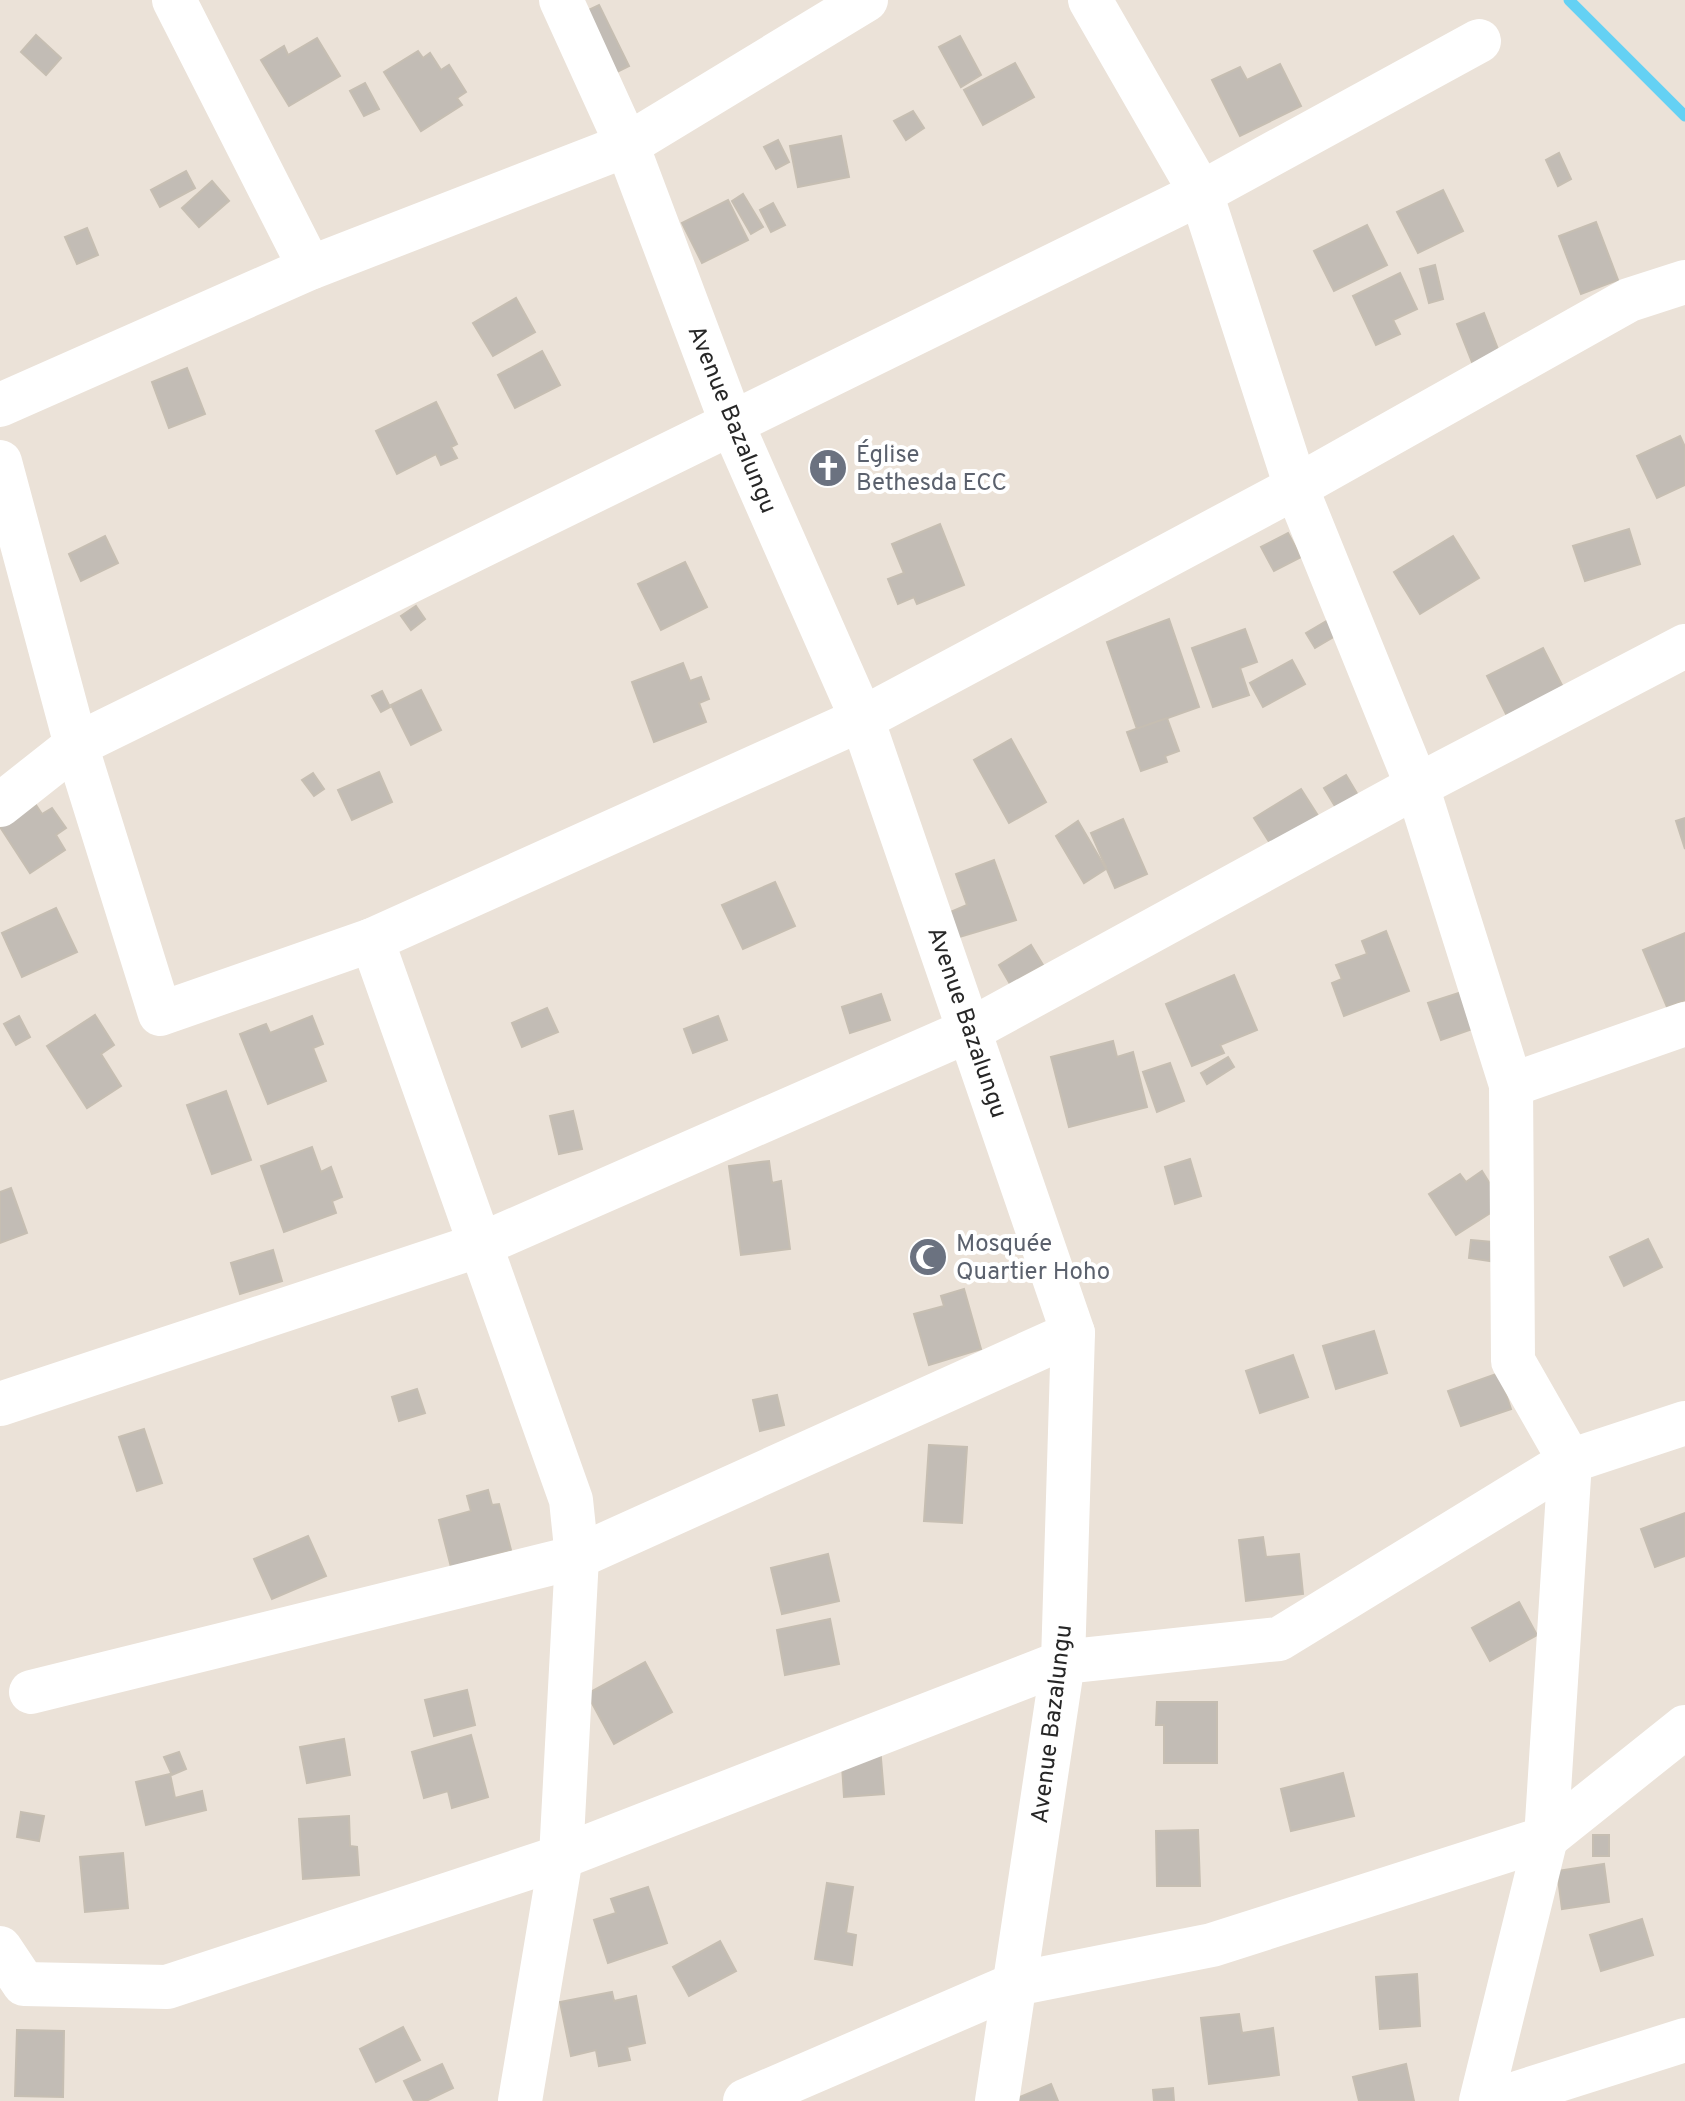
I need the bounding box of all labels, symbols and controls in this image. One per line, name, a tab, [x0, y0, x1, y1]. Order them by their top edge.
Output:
street label: Avenue Bazalungu	[680, 321, 783, 518]
place label: Église Bethesda ECC	[856, 439, 1007, 499]
church icon: Église Bethesda ECC	[807, 447, 849, 489]
street label: Avenue Bazalungu	[919, 923, 1013, 1122]
place label: Mosquée Quartier Hoho	[956, 1230, 1110, 1288]
mosque icon: Mosquée Quartier Hoho	[907, 1236, 949, 1278]
street label: Avenue Bazalungu	[1026, 1623, 1080, 1825]

